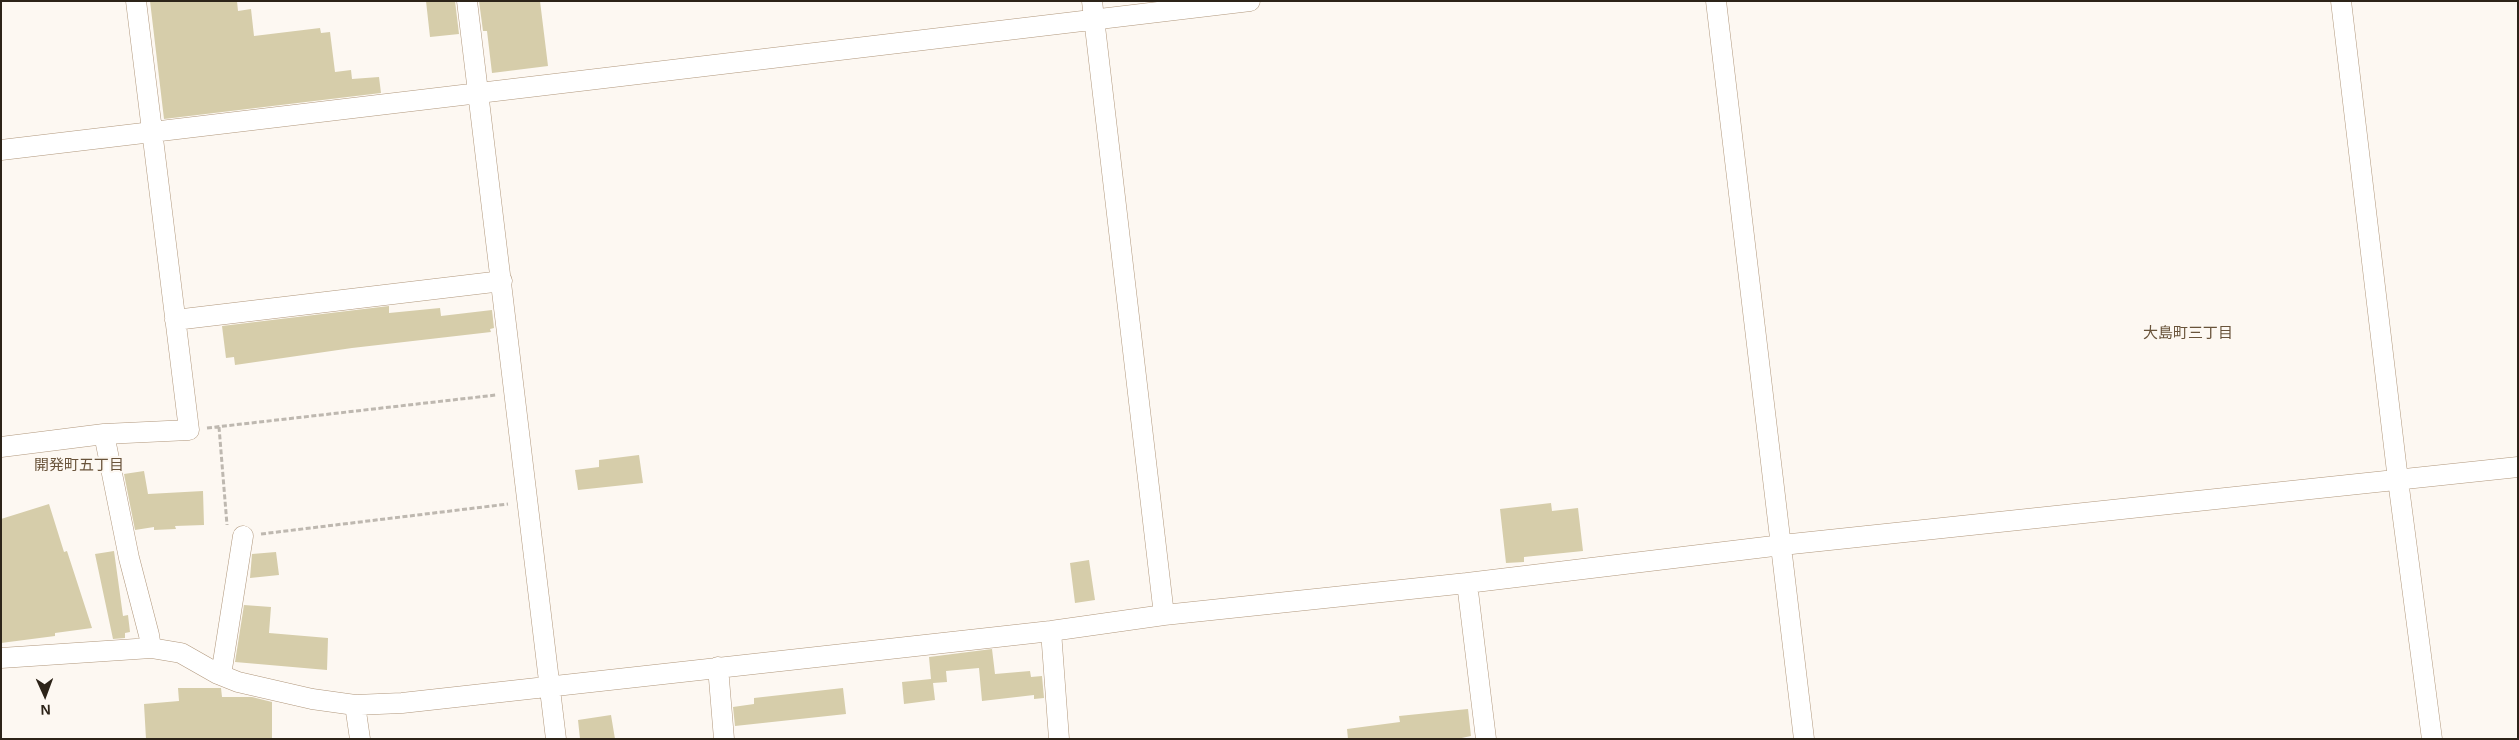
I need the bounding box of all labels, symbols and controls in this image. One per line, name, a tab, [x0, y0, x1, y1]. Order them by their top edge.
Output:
district label: 大島町三丁目	[2143, 325, 2233, 343]
district label: 開発町五丁目	[34, 457, 124, 475]
north arrow	[20, 670, 70, 720]
text: N	[40, 702, 51, 718]

